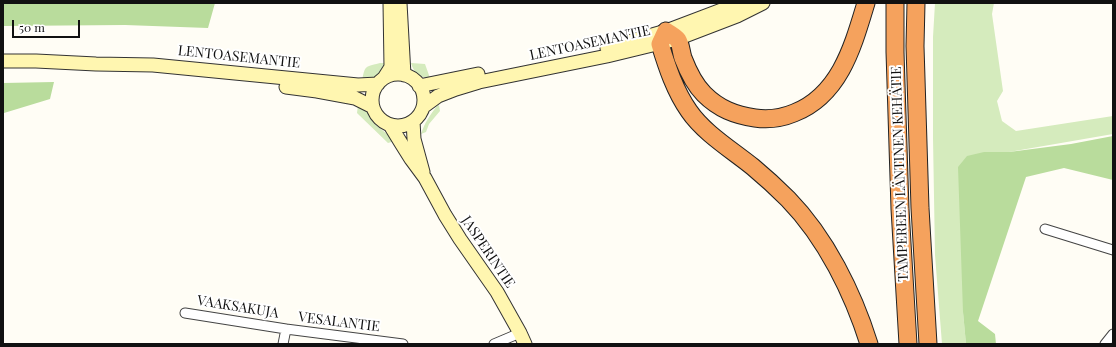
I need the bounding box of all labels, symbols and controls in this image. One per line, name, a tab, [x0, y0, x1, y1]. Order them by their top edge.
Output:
scale bar	[14, 12, 82, 38]
text: 50 m	[19, 19, 45, 35]
street label: LENTOASEMANTIE	[528, 22, 652, 64]
street label: LENTOASEMANTIE	[177, 42, 301, 72]
street label: TAMPEREEN LÄNTINEN KEHÄTIE	[888, 66, 912, 282]
street label: JASPERINTIE	[458, 213, 518, 291]
street label: VAAKSAKUJA	[196, 292, 280, 322]
street label: VESALANTIE	[297, 309, 381, 335]

